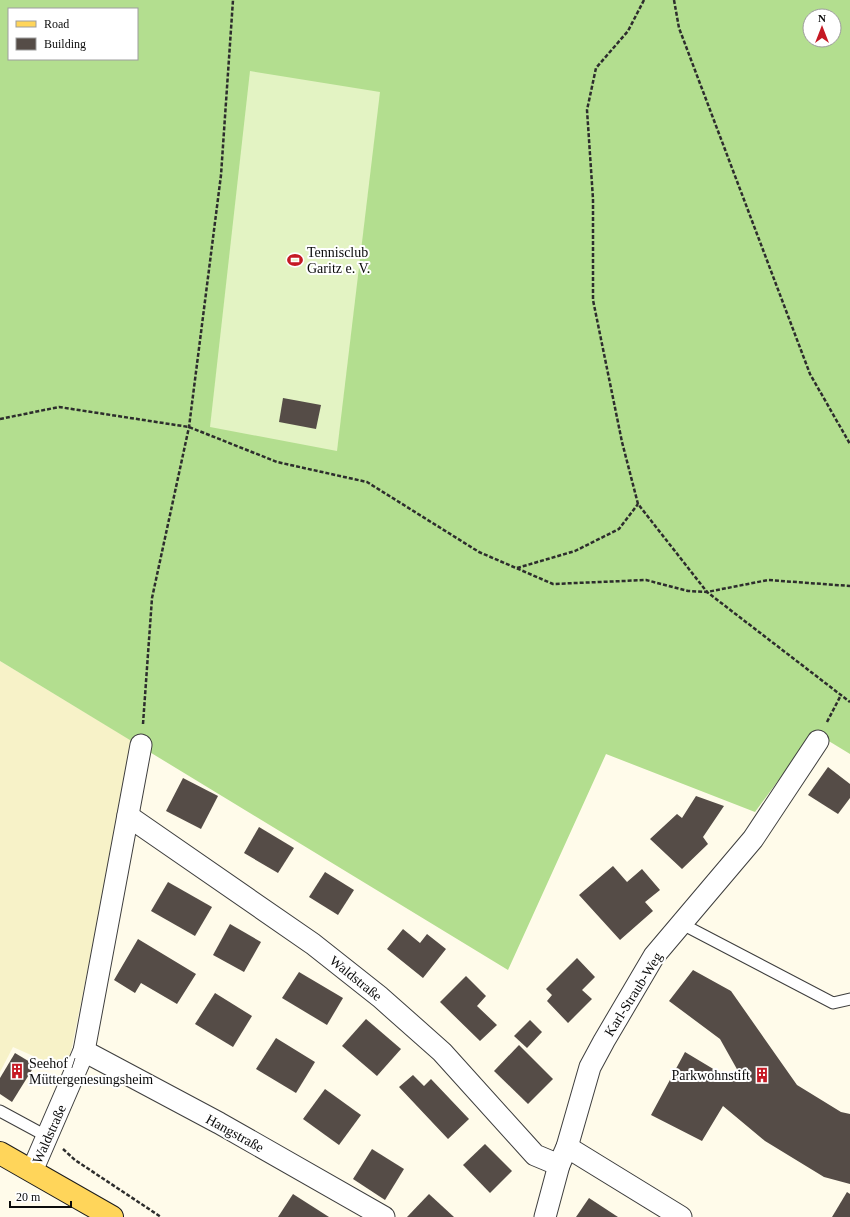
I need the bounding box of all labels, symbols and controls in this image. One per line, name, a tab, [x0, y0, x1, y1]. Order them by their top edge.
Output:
legend	[8, 8, 138, 60]
north arrow	[802, 8, 842, 48]
text: N	[818, 12, 826, 24]
text: Road	[44, 17, 69, 31]
text: Building	[44, 37, 86, 51]
place label: Tennisclub Garitz e. V.	[307, 245, 370, 276]
sports icon: Tennisclub Garitz e. V.	[286, 251, 304, 269]
street label: Karl-Straub-Weg	[602, 950, 665, 1039]
street label: Waldstraße	[327, 953, 385, 1004]
place label: Seehof / Müttergenesungsheim	[29, 1056, 153, 1087]
building icon: Seehof / Müttergenesungsheim	[8, 1062, 26, 1080]
building icon: Parkwohnstift	[753, 1066, 771, 1084]
place label: Parkwohnstift	[671, 1068, 750, 1083]
street label: Waldstraße	[30, 1103, 69, 1166]
street label: Hangstraße	[203, 1111, 266, 1155]
scale bar	[10, 1183, 71, 1209]
text: 20 m	[16, 1190, 41, 1204]

